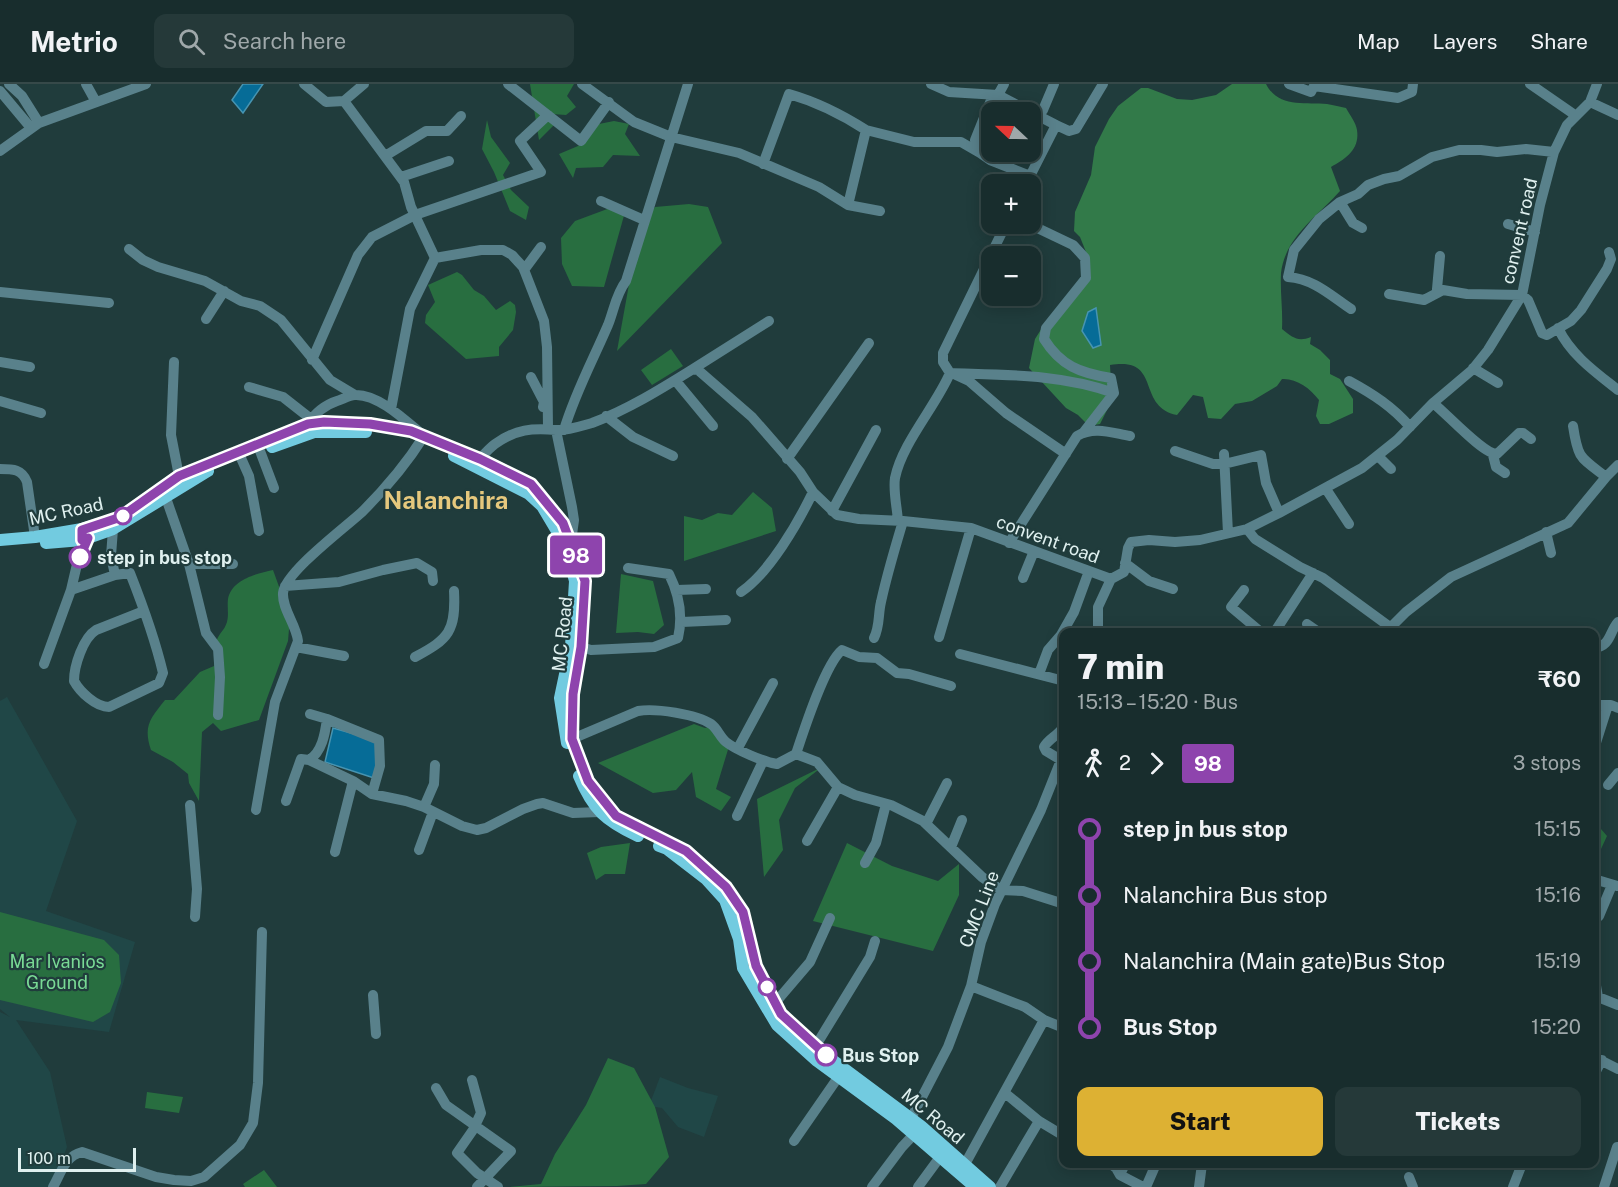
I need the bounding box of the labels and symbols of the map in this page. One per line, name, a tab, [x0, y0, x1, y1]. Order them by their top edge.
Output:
north arrow	[981, 102, 1041, 162]
street label: convent road	[1497, 176, 1541, 286]
district label: Nalanchira	[384, 486, 508, 514]
street label: MC Road	[27, 493, 105, 529]
unlabelled marker	[114, 507, 132, 525]
street label: convent road	[994, 511, 1102, 567]
line badge: 98	[549, 536, 603, 574]
marker: step jn bus stop	[69, 546, 91, 568]
place label: step jn bus stop	[97, 547, 232, 568]
street label: MC Road	[548, 595, 576, 673]
street label: CMC Line	[955, 868, 1003, 950]
park label: Mar Ivanios Ground	[9, 951, 105, 993]
unlabelled marker	[758, 978, 776, 996]
marker: Bus Stop	[815, 1044, 837, 1066]
place label: Bus Stop	[842, 1045, 919, 1066]
street label: MC Road	[897, 1084, 969, 1148]
scale bar	[18, 1145, 136, 1172]

